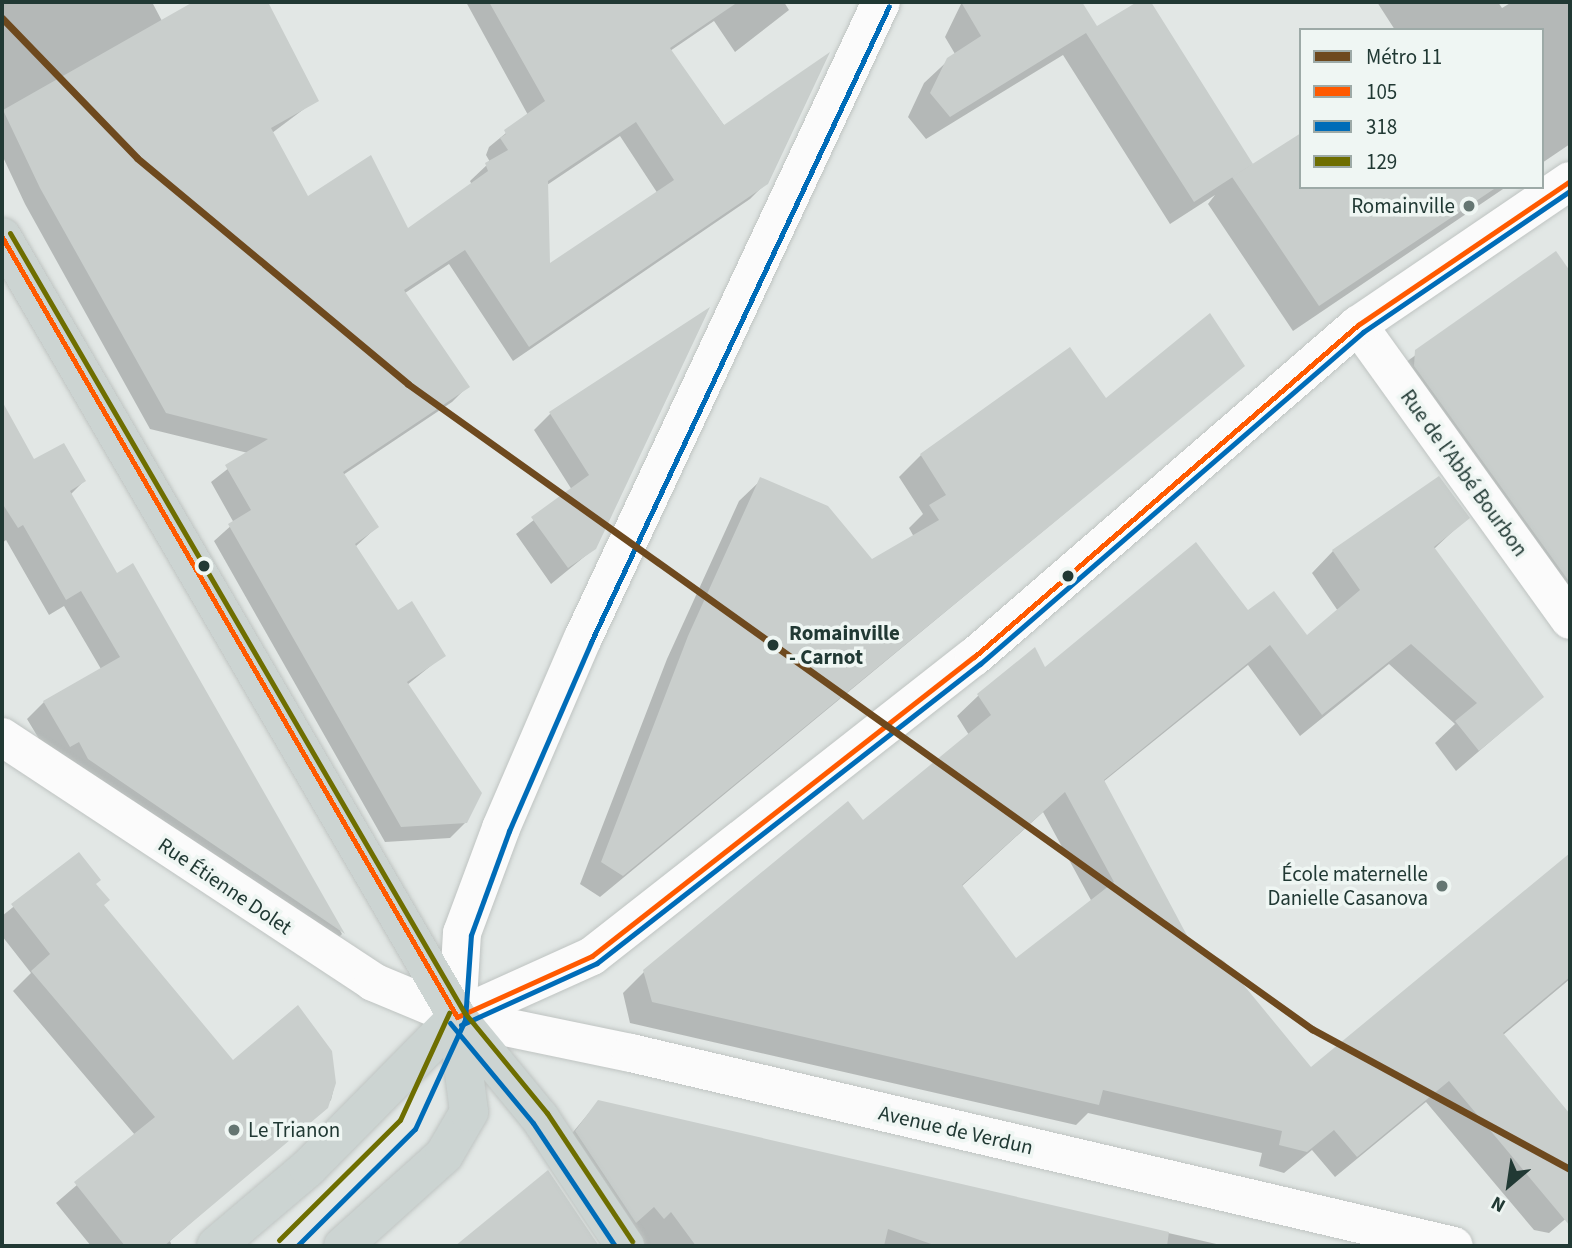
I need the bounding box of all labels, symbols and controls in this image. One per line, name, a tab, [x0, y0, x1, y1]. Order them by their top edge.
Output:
legend	[1299, 28, 1544, 189]
text: Métro 11	[1366, 42, 1442, 72]
text: 105	[1366, 77, 1397, 107]
text: 318	[1366, 112, 1397, 142]
text: 129	[1366, 147, 1397, 177]
place label: Romainville	[1351, 193, 1455, 219]
marker: Romainville	[1461, 198, 1477, 214]
street label: Rue de l'Abbé Bourbon	[1395, 385, 1533, 561]
unlabelled marker	[197, 559, 211, 573]
unlabelled marker	[1061, 569, 1075, 583]
place label: Romainville - Carnot	[789, 620, 900, 670]
marker: Romainville - Carnot	[763, 635, 783, 655]
street label: Rue Étienne Dolet	[153, 832, 297, 940]
place label: École maternelle Danielle Casanova	[1267, 861, 1428, 911]
marker: École maternelle Danielle Casanova	[1434, 878, 1450, 894]
street label: Avenue de Verdun	[876, 1100, 1036, 1160]
place label: Le Trianon	[248, 1117, 340, 1143]
marker: Le Trianon	[226, 1122, 242, 1138]
north arrow	[1474, 1150, 1544, 1220]
text: N	[1487, 1189, 1511, 1219]

